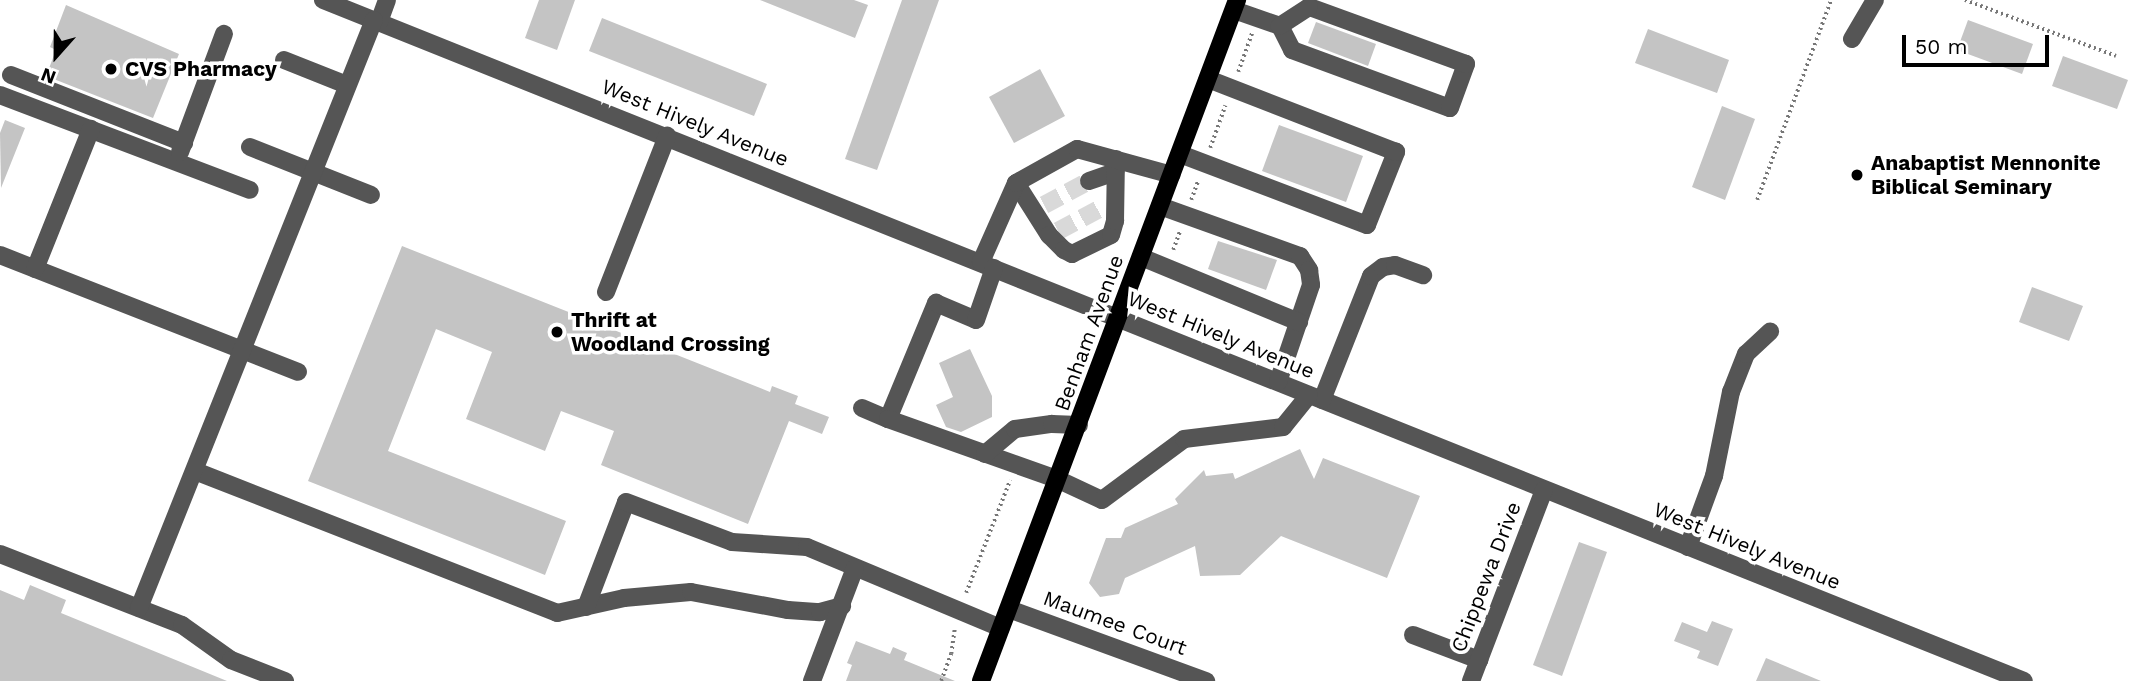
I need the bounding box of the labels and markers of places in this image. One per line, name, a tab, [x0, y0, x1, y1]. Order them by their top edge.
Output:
place label: CVS Pharmacy	[125, 56, 277, 82]
marker: CVS Pharmacy	[103, 61, 119, 77]
place label: Anabaptist Mennonite Biblical Seminary	[1871, 150, 2101, 200]
marker: Anabaptist Mennonite Biblical Seminary	[1849, 167, 1865, 183]
place label: Thrift at Woodland Crossing	[571, 307, 770, 357]
marker: Thrift at Woodland Crossing	[549, 324, 565, 340]

